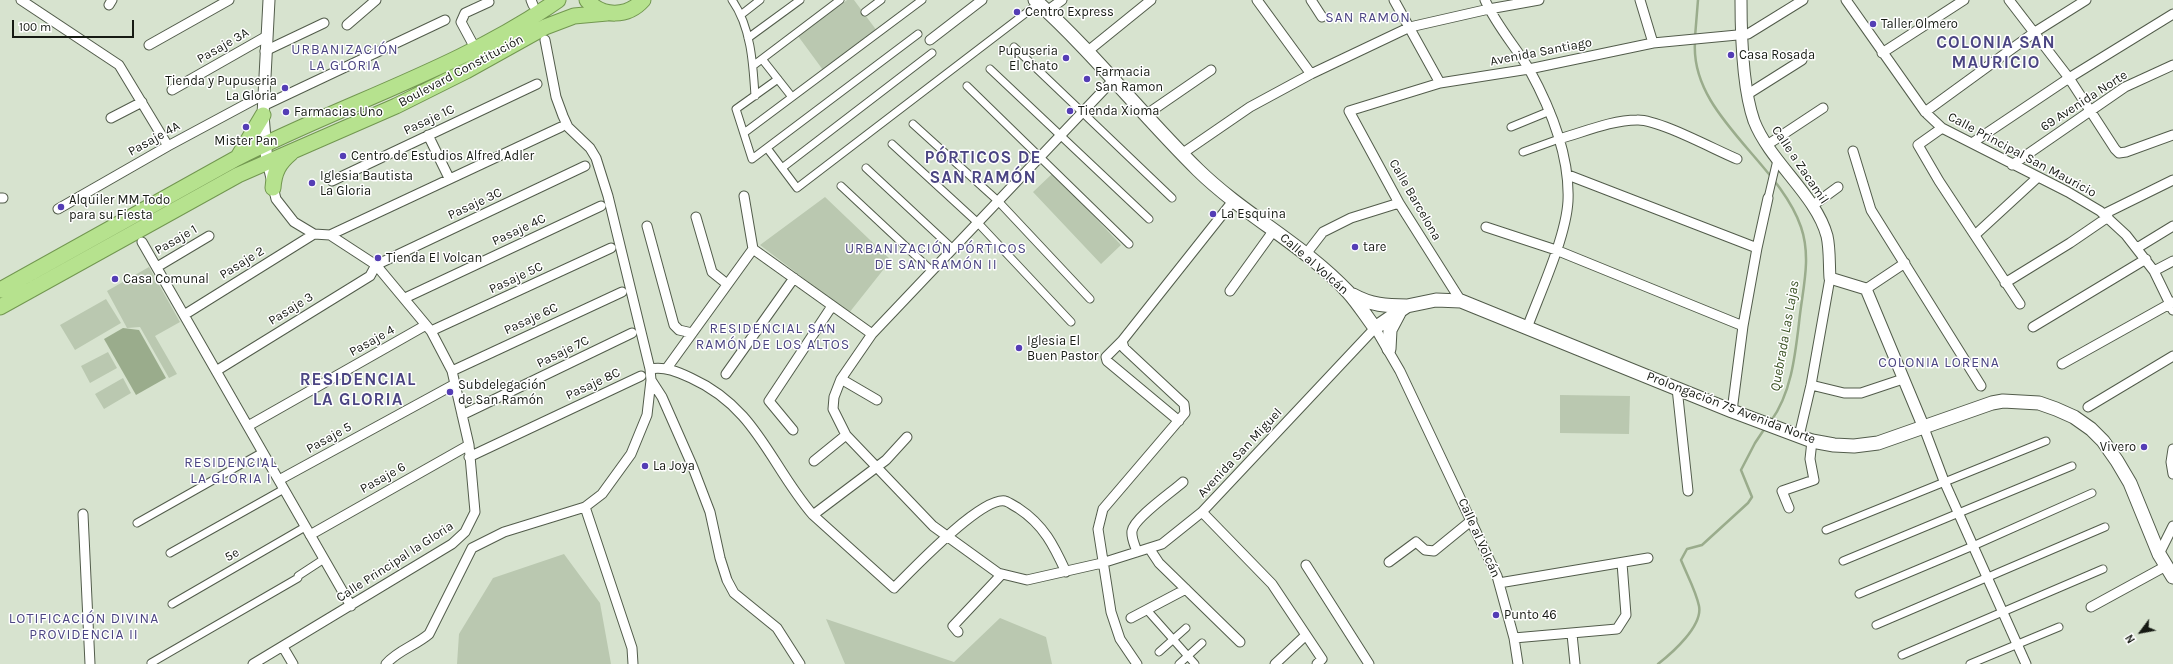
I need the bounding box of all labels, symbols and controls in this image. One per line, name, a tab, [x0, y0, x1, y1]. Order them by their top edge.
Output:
place label: Centro Express	[1025, 4, 1114, 20]
marker: Centro Express	[1012, 7, 1022, 17]
district label: SAN RAMON	[1325, 10, 1411, 26]
scale bar	[14, 12, 136, 38]
place label: Taller Olmero	[1881, 16, 1958, 32]
marker: Taller Olmero	[1868, 19, 1878, 29]
text: 100 m	[19, 20, 51, 34]
street label: Pasaje 3A	[194, 25, 252, 67]
street label: Boulevard Constitución	[396, 31, 526, 111]
district label: COLONIA SAN MAURICIO	[1936, 33, 2056, 73]
street label: Avenida Santiago	[1489, 34, 1593, 70]
district label: URBANIZACIÓN LA GLORIA	[291, 42, 399, 74]
place label: Pupuseria El Chato	[998, 43, 1058, 74]
place label: Casa Rosada	[1739, 47, 1815, 63]
marker: Casa Rosada	[1726, 50, 1736, 60]
marker: Pupuseria El Chato	[1061, 53, 1071, 63]
place label: Farmacia San Ramon	[1095, 64, 1163, 95]
street label: 69 Avenida Norte	[2038, 67, 2130, 135]
place label: Tienda y Pupuseria La Gloria	[165, 73, 277, 104]
marker: Farmacia San Ramon	[1082, 74, 1092, 84]
marker: Tienda y Pupuseria La Gloria	[280, 83, 290, 93]
street label: Pasaje 1C	[401, 101, 457, 139]
place label: Tienda Xioma	[1078, 103, 1159, 119]
place label: Farmacias Uno	[294, 104, 383, 120]
marker: Tienda Xioma	[1065, 106, 1075, 116]
marker: Farmacias Uno	[281, 107, 291, 117]
street label: Calle Principal San Mauricio	[1945, 109, 2099, 201]
street label: Pasaje 4A	[125, 118, 183, 160]
marker: Mister Pan	[241, 122, 251, 132]
street label: Calle a Zacamil	[1768, 123, 1832, 207]
place label: Mister Pan	[214, 133, 278, 149]
place label: Centro de Estudios Alfred Adler	[351, 148, 534, 164]
district label: PÓRTICOS DE SAN RAMÓN	[925, 148, 1041, 188]
marker: Centro de Estudios Alfred Adler	[338, 151, 348, 161]
street label: Calle Barcelona	[1385, 157, 1445, 243]
place label: Iglesia Bautista La Gloria	[320, 168, 413, 199]
marker: Iglesia Bautista La Gloria	[307, 178, 317, 188]
street label: Pasaje 3C	[446, 185, 504, 223]
place label: Alquiler MM Todo para su Fiesta	[69, 192, 170, 223]
marker: Alquiler MM Todo para su Fiesta	[56, 202, 66, 212]
place label: La Esquina	[1221, 206, 1286, 222]
marker: La Esquina	[1208, 209, 1218, 219]
street label: Pasaje 4C	[490, 211, 548, 249]
street label: Pasaje 1	[152, 222, 200, 258]
street label: Calle al Volcán	[1277, 230, 1351, 298]
place label: tare	[1363, 239, 1386, 255]
district label: URBANIZACIÓN PÓRTICOS DE SAN RAMÓN II	[845, 241, 1027, 274]
marker: tare	[1350, 242, 1360, 252]
street label: Pasaje 2	[217, 243, 267, 283]
place label: Tienda El Volcan	[386, 250, 482, 266]
marker: Tienda El Volcan	[373, 253, 383, 263]
street label: Pasaje 5C	[487, 259, 545, 297]
place label: Casa Comunal	[123, 271, 209, 287]
marker: Casa Comunal	[110, 274, 120, 284]
water label: Quebrada Las Lajas	[1767, 279, 1803, 393]
street label: Pasaje 3	[266, 289, 316, 329]
street label: Pasaje 6C	[502, 300, 560, 338]
district label: RESIDENCIAL SAN RAMÓN DE LOS ALTOS	[696, 321, 850, 354]
street label: Pasaje 4	[347, 322, 397, 360]
street label: Pasaje 7C	[534, 333, 592, 371]
place label: Iglesia El Buen Pastor	[1027, 333, 1098, 364]
marker: Iglesia El Buen Pastor	[1014, 343, 1024, 353]
district label: COLONIA LORENA	[1878, 355, 2000, 371]
street label: Pasaje 8C	[563, 365, 623, 403]
street label: Prolongación 75 Avenida Norte	[1644, 369, 1818, 447]
district label: RESIDENCIAL LA GLORIA	[300, 370, 416, 410]
place label: Subdelegación de San Ramón	[458, 377, 546, 408]
marker: Subdelegación de San Ramón	[445, 387, 455, 397]
street label: Avenida San Miguel	[1195, 405, 1285, 501]
street label: Pasaje 5	[304, 419, 354, 457]
place label: Vivero	[2100, 439, 2136, 455]
marker: Vivero	[2139, 442, 2149, 452]
district label: RESIDENCIAL LA GLORIA I	[184, 455, 278, 488]
place label: La Joya	[653, 458, 695, 474]
street label: Pasaje 6	[358, 459, 408, 497]
marker: La Joya	[640, 461, 650, 471]
street label: Calle al Volcán	[1455, 496, 1503, 580]
street label: Calle Principal la Gloria	[333, 518, 457, 606]
street label: 5e	[222, 545, 242, 565]
place label: Punto 46	[1504, 607, 1557, 623]
marker: Punto 46	[1491, 610, 1501, 620]
district label: LOTIFICACIÓN DIVINA PROVIDENCIA II	[9, 611, 159, 644]
north arrow	[2121, 612, 2161, 652]
text: N	[2123, 632, 2138, 645]

